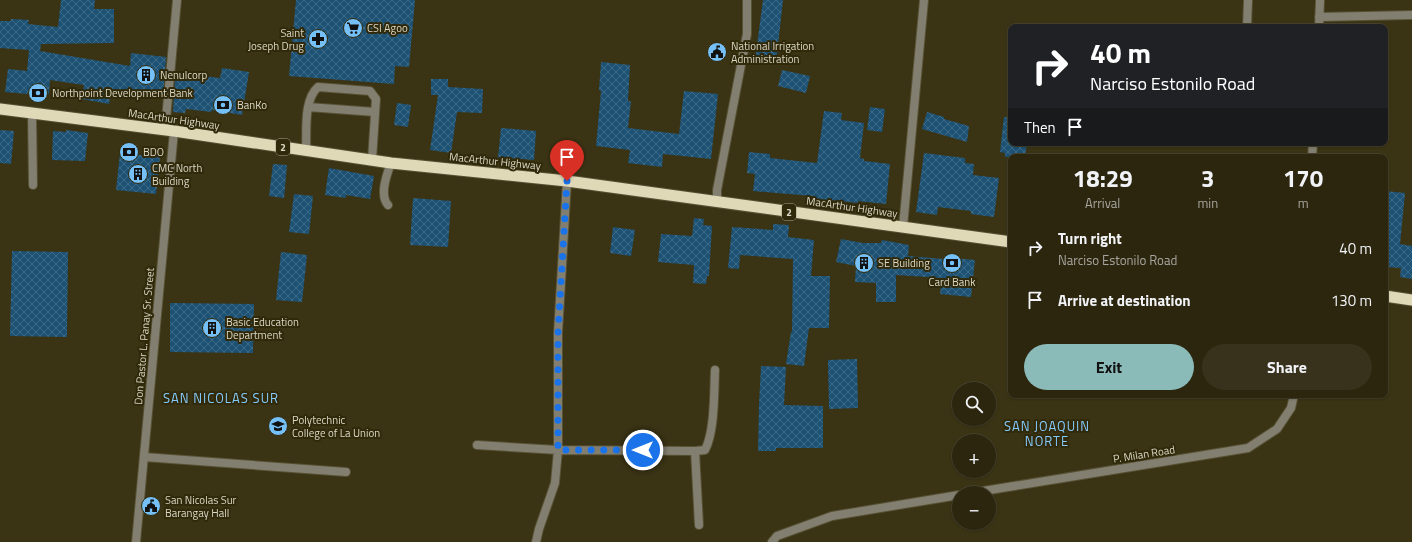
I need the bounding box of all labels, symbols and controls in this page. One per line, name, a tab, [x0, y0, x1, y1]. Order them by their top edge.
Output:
supermarket icon: CSI Agoo	[342, 17, 364, 39]
place label: CSI Agoo	[367, 20, 408, 36]
place label: Saint Joseph Drug	[248, 25, 304, 54]
pharmacy icon: Saint Joseph Drug	[307, 28, 329, 50]
text: 40 m	[1090, 31, 1151, 74]
place label: National Irrigation Administration	[731, 38, 814, 67]
icon: right	[1024, 40, 1076, 92]
public building icon: National Irrigation Administration	[706, 41, 728, 63]
building icon: Nenulcorp	[135, 64, 157, 86]
place label: Nenulcorp	[160, 67, 208, 83]
text: Narciso Estonilo Road	[1090, 70, 1255, 97]
bank icon: Northpoint Development Bank	[27, 82, 49, 104]
place label: Northpoint Development Bank	[52, 85, 193, 101]
bank icon: BanKo	[212, 94, 234, 116]
place label: BanKo	[237, 97, 267, 113]
street label: MacArthur Highway	[127, 105, 221, 133]
text: Then	[1024, 116, 1056, 139]
icon: arrive	[1064, 116, 1086, 138]
road number: 2	[276, 139, 290, 155]
pin	[550, 140, 584, 181]
bank icon: BDO	[118, 141, 140, 163]
place label: BDO	[143, 144, 164, 160]
icon: arrive	[556, 146, 578, 168]
street label: MacArthur Highway	[448, 148, 542, 174]
place label: CMC North Building	[152, 160, 202, 189]
text: 18:29	[1073, 160, 1133, 196]
text: 3	[1201, 160, 1215, 196]
text: 170	[1283, 160, 1323, 196]
building icon: CMC North Building	[127, 163, 149, 185]
street label: MacArthur Highway	[805, 193, 899, 221]
text: Arrival	[1085, 193, 1120, 213]
text: min	[1197, 193, 1218, 213]
text: m	[1298, 193, 1309, 213]
road number: 2	[782, 204, 796, 220]
text: Turn right	[1058, 227, 1122, 250]
icon: right	[1024, 237, 1046, 259]
text: 40 m	[1339, 237, 1372, 260]
text: Narciso Estonilo Road	[1058, 250, 1177, 270]
building icon: SE Building	[853, 252, 875, 274]
bank icon: Card Bank	[941, 252, 963, 274]
place label: SE Building	[878, 255, 930, 271]
street label: Don Pastor L. Panay Sr. Street	[130, 267, 158, 405]
place label: Card Bank	[929, 274, 976, 290]
icon: arrive	[1024, 289, 1046, 311]
text: Arrive at destination	[1058, 289, 1191, 312]
text: 130 m	[1331, 289, 1372, 312]
place label: Basic Education Department	[226, 314, 299, 343]
building icon: Basic Education Department	[201, 317, 223, 339]
button: Exit	[1024, 344, 1194, 390]
button: Share	[1202, 344, 1372, 390]
map controls	[952, 382, 996, 530]
button: search	[952, 382, 996, 426]
district label: SAN NICOLAS SUR	[163, 388, 279, 408]
place label: Polytechnic College of La Union	[292, 412, 380, 441]
school or university icon: Polytechnic College of La Union	[267, 415, 289, 437]
district label: SAN JOAQUIN NORTE	[1004, 416, 1090, 451]
position arrow	[622, 429, 664, 471]
button: +	[952, 434, 996, 478]
street label: P. Milan Road	[1112, 441, 1176, 467]
button: −	[952, 486, 996, 530]
place label: San Nicolas Sur Barangay Hall	[165, 492, 237, 521]
public building icon: San Nicolas Sur Barangay Hall	[140, 495, 162, 517]

